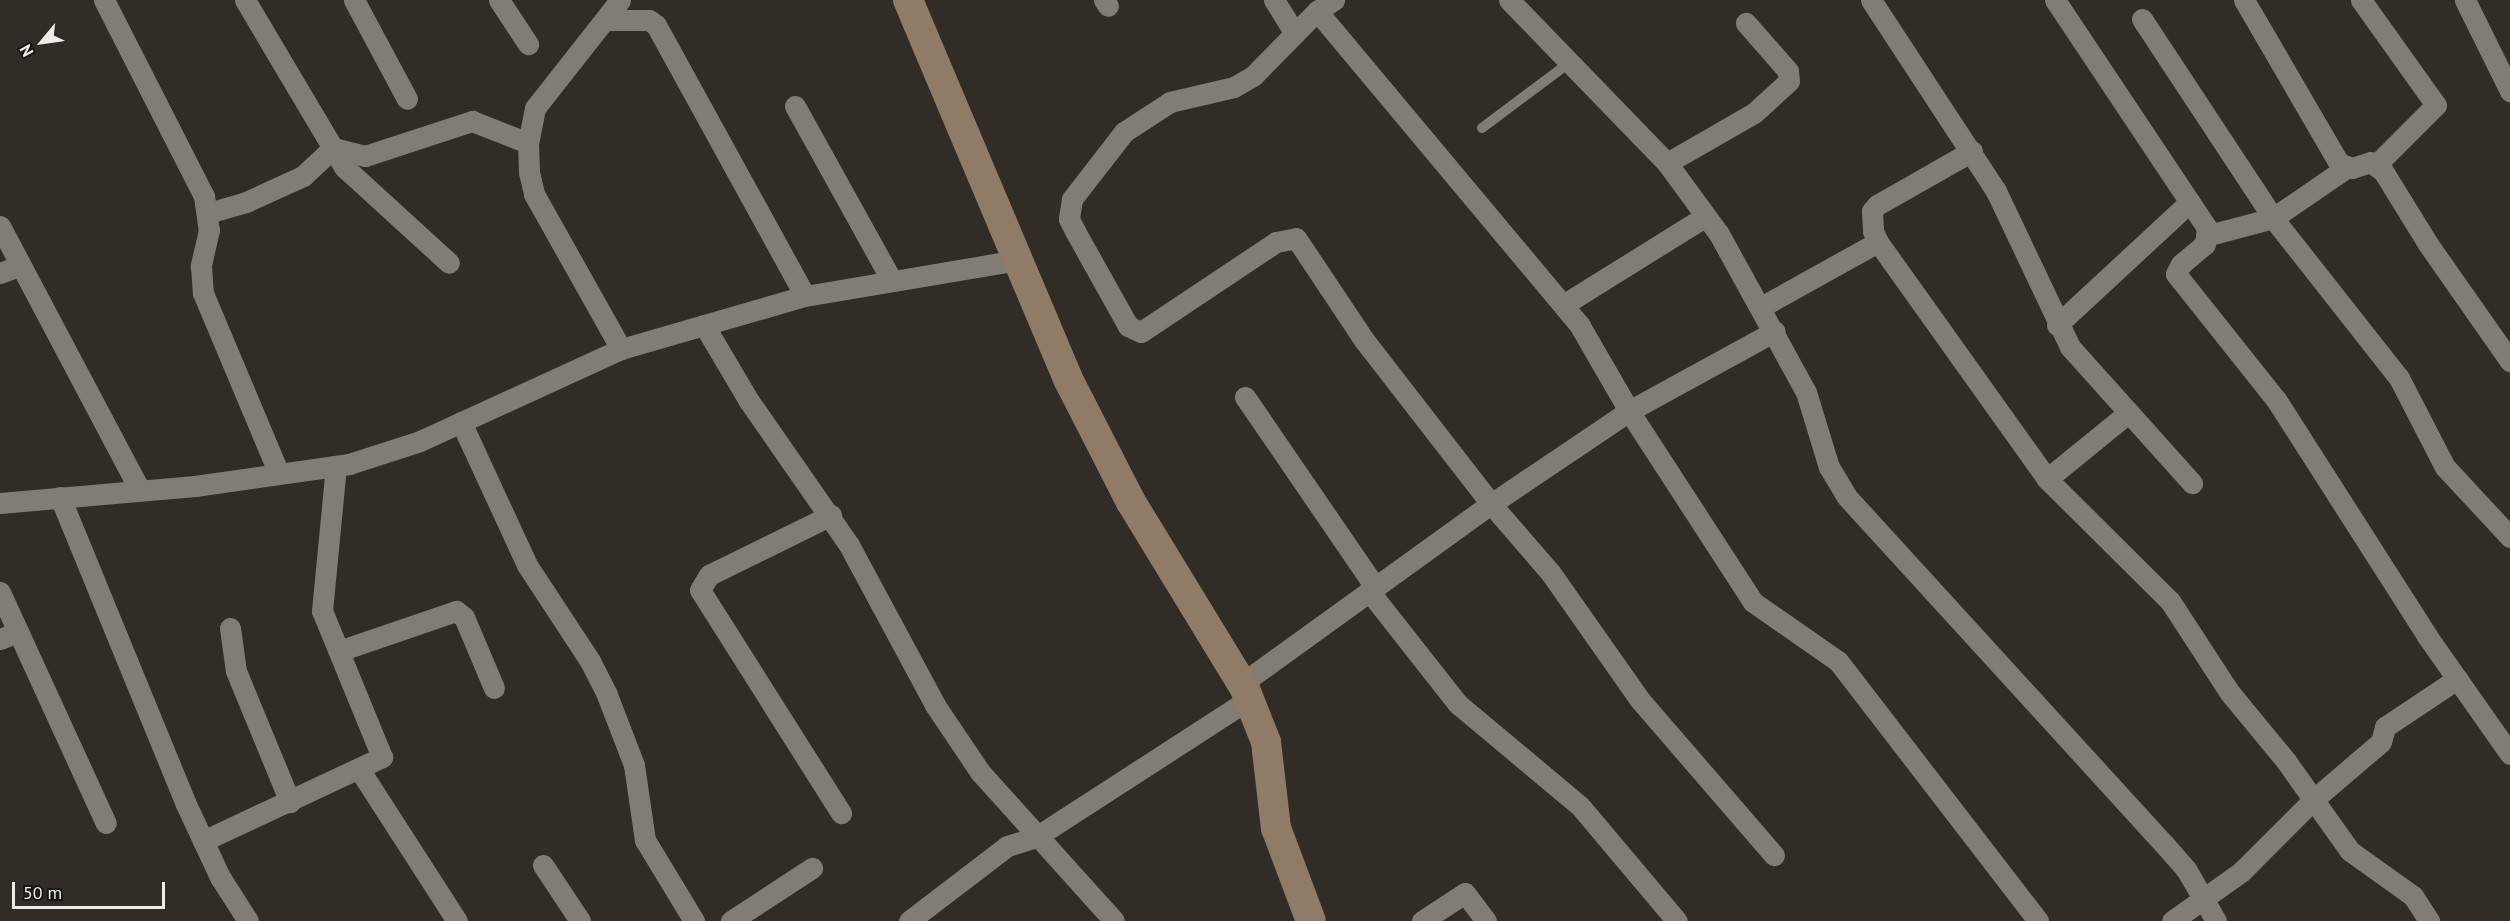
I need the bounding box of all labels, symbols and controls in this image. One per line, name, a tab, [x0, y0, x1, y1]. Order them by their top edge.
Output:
north arrow	[12, 12, 72, 72]
text: N	[15, 41, 38, 60]
scale bar	[15, 870, 168, 908]
text: 50 m	[23, 881, 62, 904]

